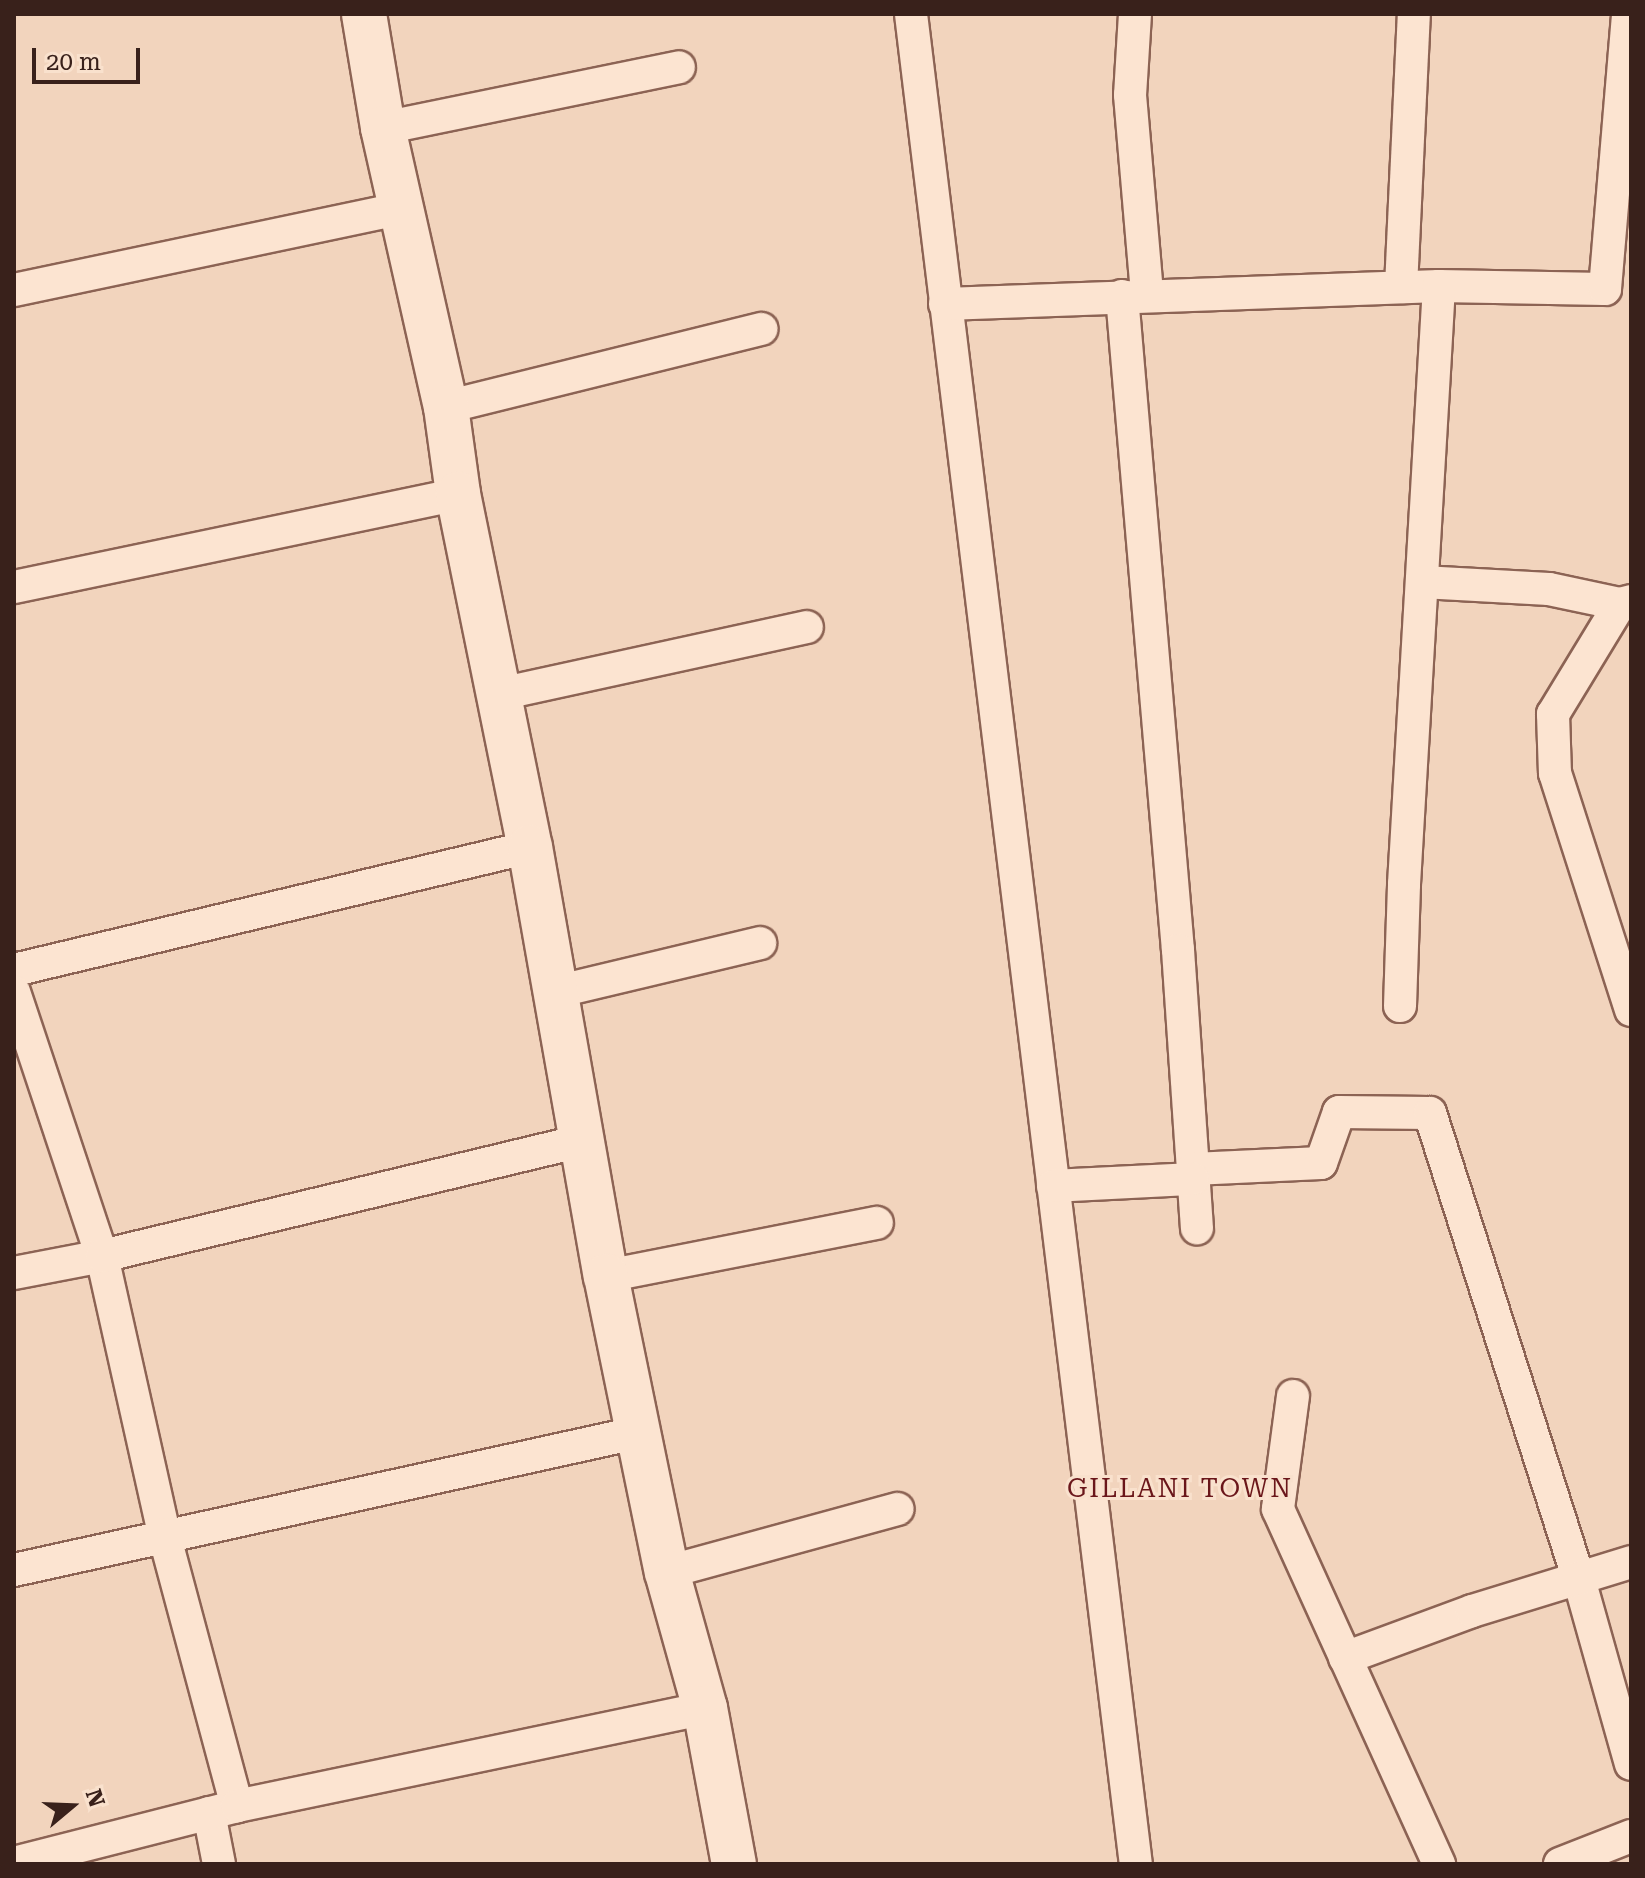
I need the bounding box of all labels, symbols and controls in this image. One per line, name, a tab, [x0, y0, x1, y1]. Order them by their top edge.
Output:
scale bar	[36, 32, 144, 82]
text: 20 m	[46, 48, 101, 76]
district label: GILLANI TOWN	[1067, 1473, 1293, 1505]
north arrow	[32, 1766, 112, 1846]
text: N	[81, 1786, 110, 1810]

